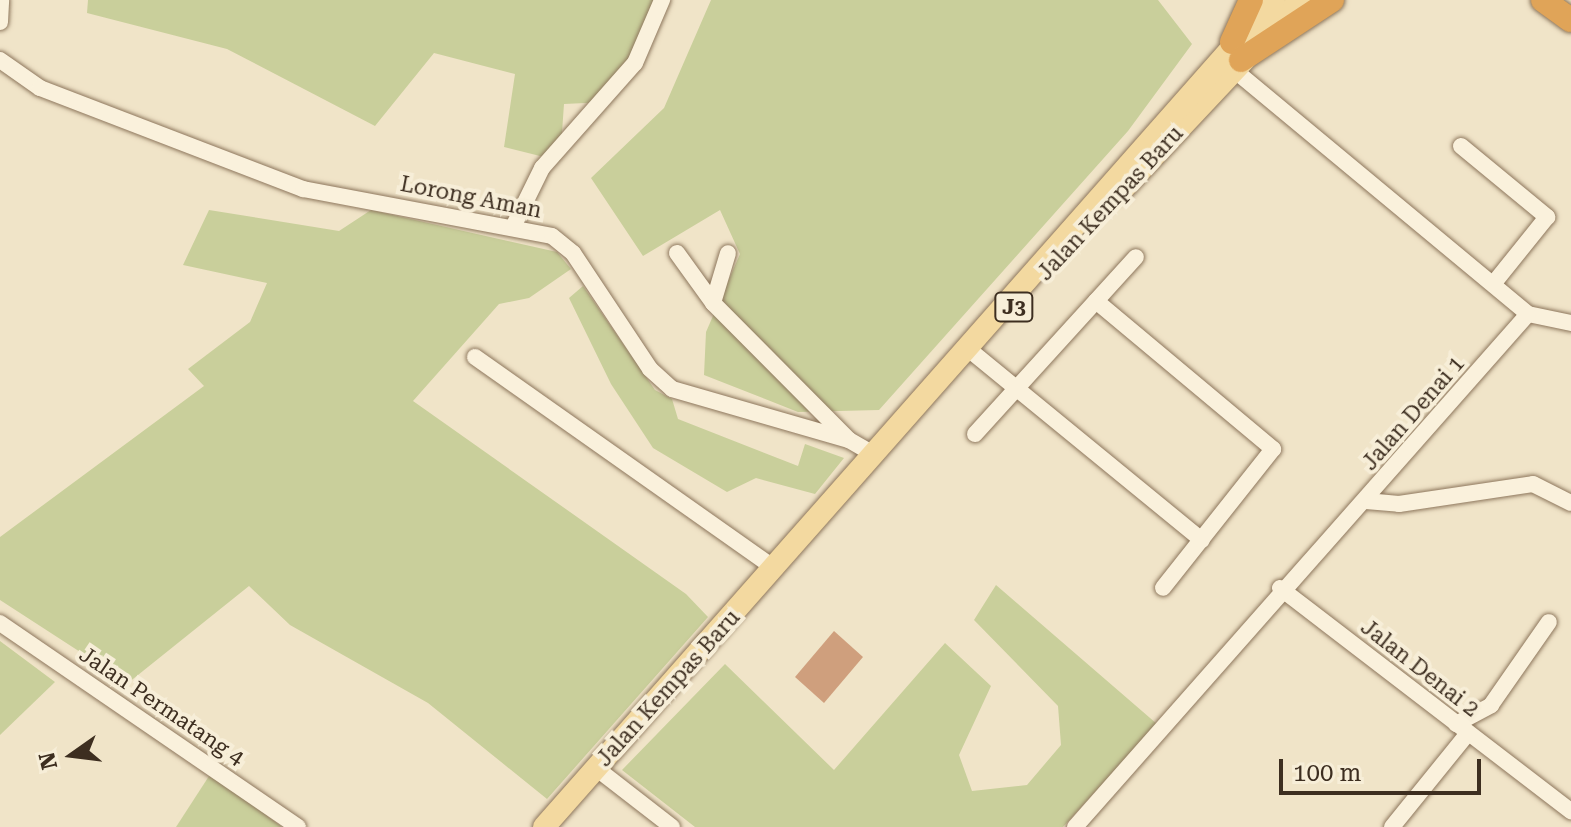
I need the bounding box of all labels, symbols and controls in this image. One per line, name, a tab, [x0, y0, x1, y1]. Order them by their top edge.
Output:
street label: Jalan Kempas Baru	[1032, 120, 1188, 286]
street label: Lorong Aman	[398, 170, 544, 224]
road number: J3	[994, 291, 1034, 323]
street label: Jalan Denai 1	[1356, 351, 1470, 475]
street label: Jalan Kempas Baru	[591, 604, 745, 772]
street label: Jalan Denai 2	[1356, 614, 1484, 722]
street label: Jalan Permatang 4	[74, 641, 250, 771]
north arrow	[32, 715, 112, 795]
scale bar	[1283, 743, 1485, 793]
text: N	[34, 750, 62, 772]
text: 100 m	[1293, 759, 1361, 787]

